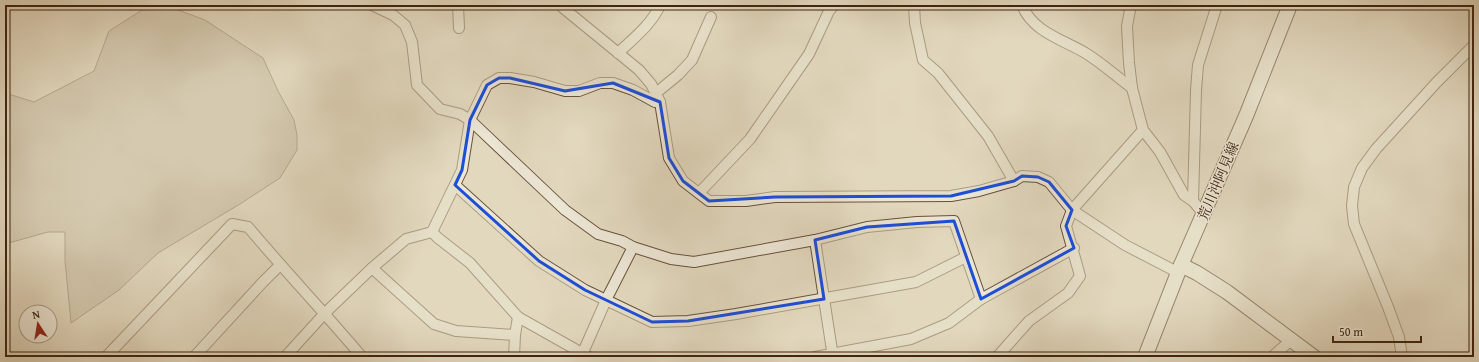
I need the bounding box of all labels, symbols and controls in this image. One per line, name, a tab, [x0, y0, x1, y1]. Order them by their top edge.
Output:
street label: 荒川沖阿見線	[1192, 138, 1244, 224]
north arrow	[18, 304, 58, 344]
text: N	[31, 305, 42, 323]
scale bar	[1333, 318, 1421, 344]
text: 50 m	[1339, 323, 1363, 340]

